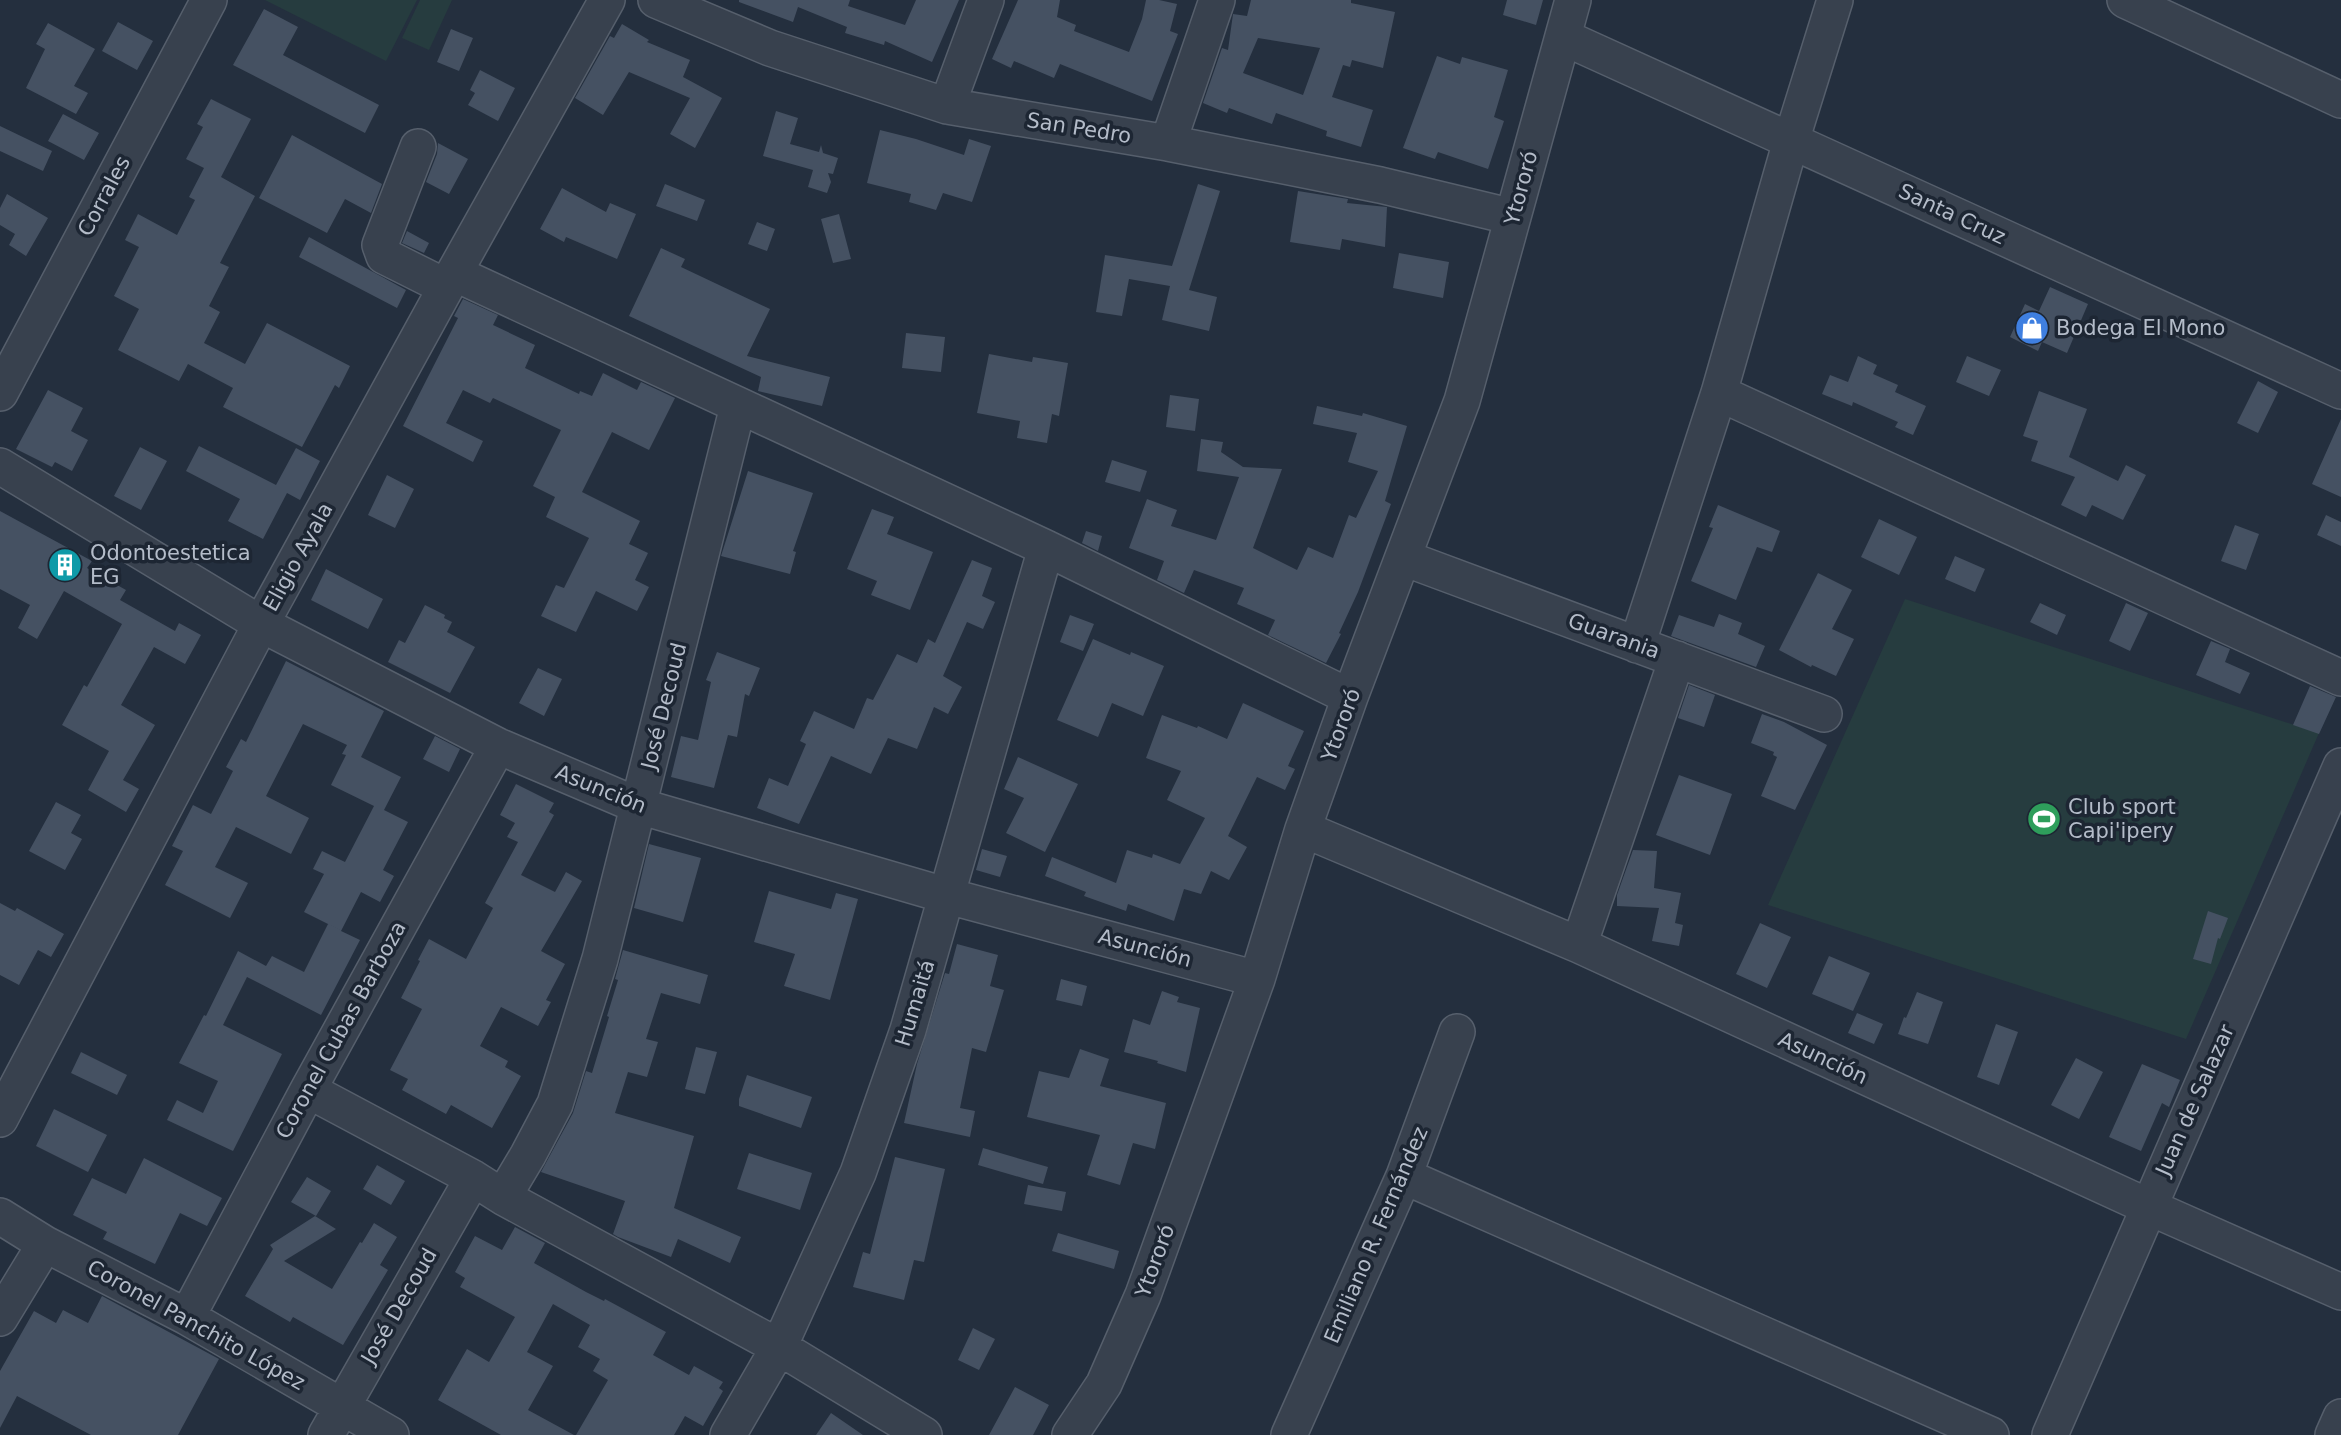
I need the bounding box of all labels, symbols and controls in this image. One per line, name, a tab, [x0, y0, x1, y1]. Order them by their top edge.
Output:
street label: San Pedro	[1025, 108, 1133, 148]
street label: Ytororó	[1499, 148, 1542, 229]
street label: Corrales	[73, 152, 135, 240]
street label: Santa Cruz	[1895, 179, 2009, 249]
shop icon: Bodega El Mono	[2013, 309, 2051, 347]
place label: Bodega El Mono	[2056, 316, 2225, 340]
street label: Eligio Ayala	[258, 498, 338, 616]
place label: Odontoestetica EG	[90, 541, 251, 589]
building icon: Odontoestetica EG	[46, 546, 84, 584]
street label: Guarania	[1565, 608, 1663, 664]
street label: José Decoud	[636, 640, 691, 774]
street label: Ytororó	[1316, 685, 1365, 766]
street label: Asunción	[552, 760, 650, 818]
place label: Club sport Capi'ipery	[2068, 795, 2176, 843]
sports icon: Club sport Capi'ipery	[2025, 800, 2063, 838]
street label: Coronel Cubas Barboza	[271, 917, 411, 1143]
street label: Asunción	[1096, 924, 1194, 972]
street label: Humaitá	[890, 957, 940, 1049]
street label: Juan de Salazar	[2150, 1020, 2239, 1181]
street label: Asunción	[1775, 1027, 1871, 1089]
street label: Emiliano R. Fernández	[1319, 1123, 1433, 1347]
street label: Ytororó	[1130, 1221, 1179, 1302]
street label: José Decoud	[355, 1244, 442, 1370]
street label: Coronel Panchito López	[83, 1255, 309, 1395]

